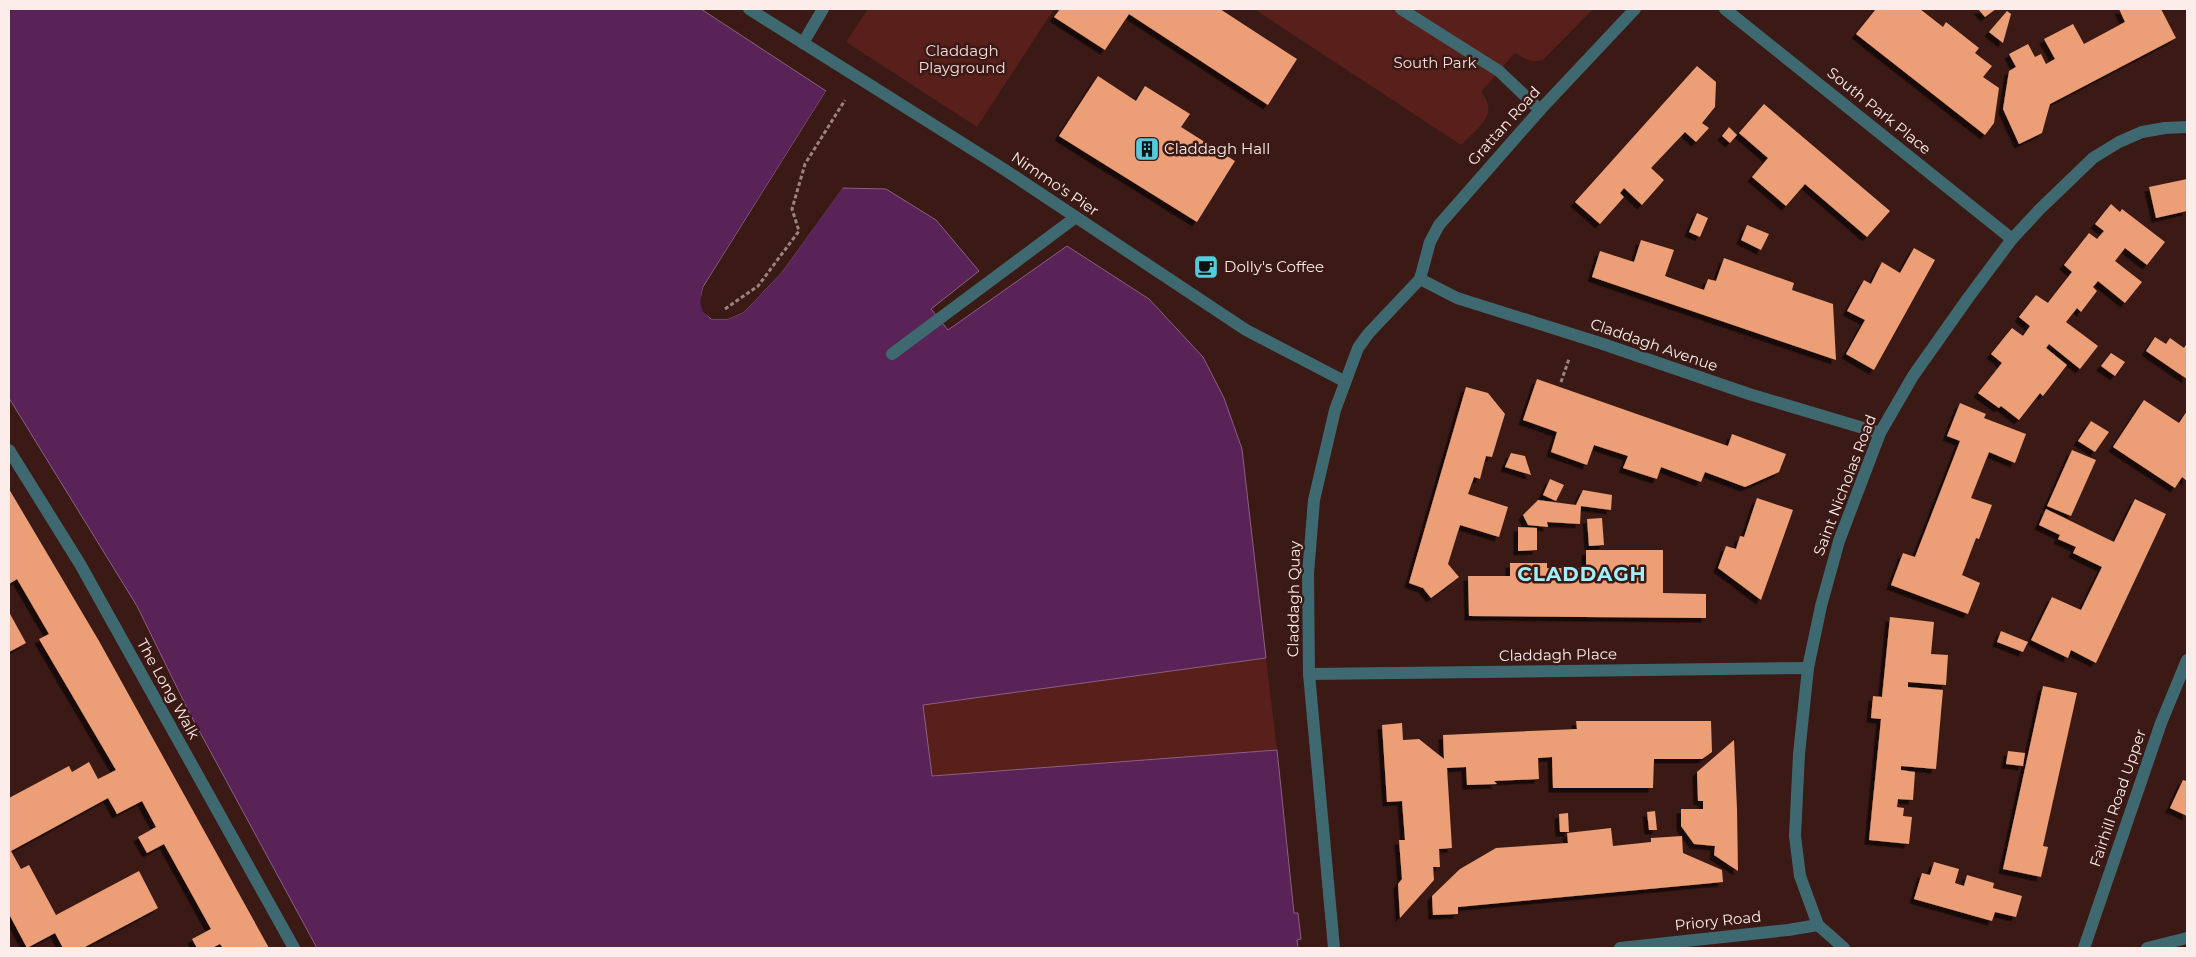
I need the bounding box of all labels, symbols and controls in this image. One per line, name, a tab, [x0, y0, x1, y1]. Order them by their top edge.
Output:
park label: Claddagh Playground	[918, 41, 1006, 77]
park label: South Park	[1393, 53, 1477, 72]
street label: South Park Place	[1824, 63, 1935, 158]
street label: Grattan Road	[1463, 82, 1544, 169]
building icon: Claddagh Hall	[1134, 136, 1160, 162]
place label: Claddagh Hall	[1164, 139, 1270, 158]
street label: Nimmo's Pier	[1008, 147, 1103, 220]
cafe icon: Dolly's Coffee	[1193, 254, 1219, 280]
place label: Dolly's Coffee	[1224, 257, 1324, 276]
street label: Claddagh Avenue	[1588, 314, 1720, 375]
street label: Saint Nicholas Road	[1809, 412, 1880, 558]
street label: Claddagh Quay	[1283, 540, 1304, 657]
district label: CLADDAGH	[1517, 562, 1647, 586]
street label: The Long Walk	[133, 635, 204, 742]
street label: Claddagh Place	[1499, 644, 1617, 665]
street label: Fairhill Road Upper	[2085, 726, 2150, 869]
street label: Priory Road	[1674, 907, 1762, 934]

